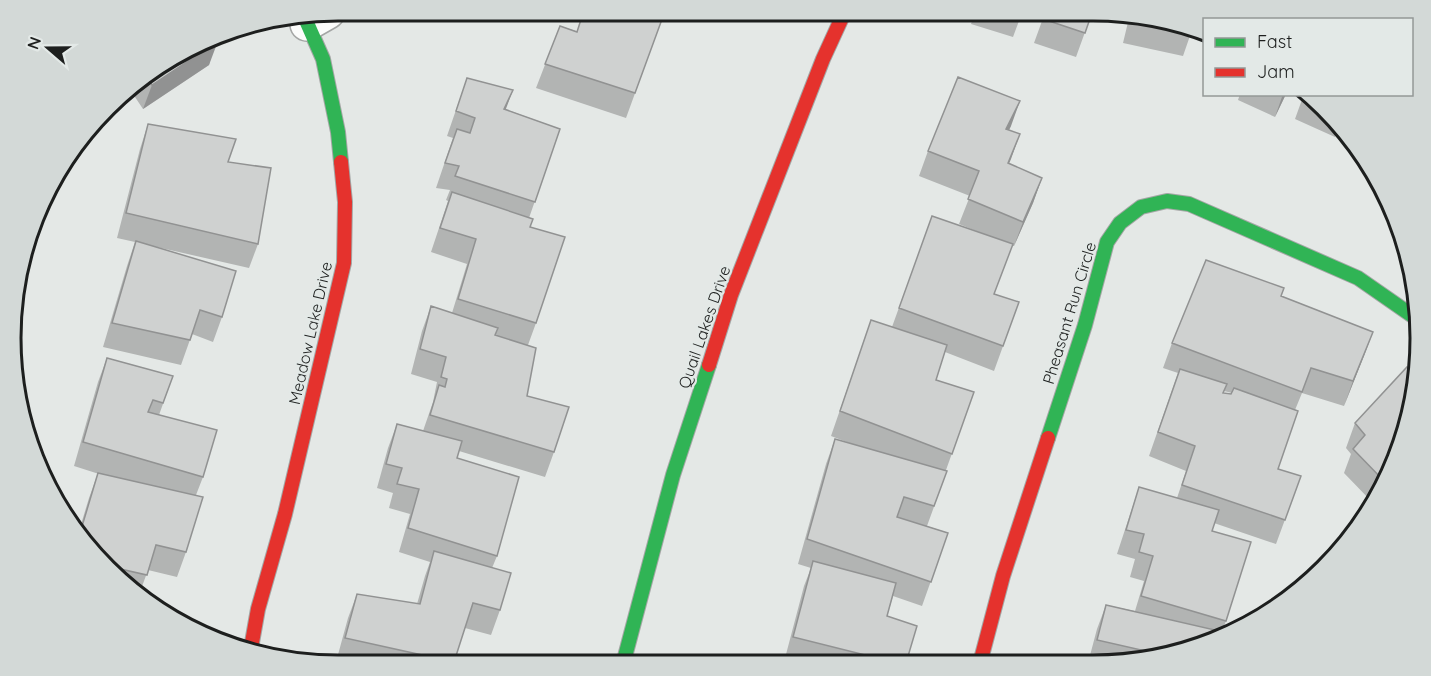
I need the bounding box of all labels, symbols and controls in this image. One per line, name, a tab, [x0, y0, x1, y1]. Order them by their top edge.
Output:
north arrow	[18, 18, 78, 78]
legend	[1203, 18, 1413, 96]
text: Fast	[1257, 30, 1292, 53]
text: N	[22, 34, 45, 52]
text: Jam	[1257, 60, 1295, 83]
street label: Pheasant Run Circle	[1038, 239, 1100, 387]
street label: Meadow Lake Drive	[284, 260, 336, 406]
street label: Quail Lakes Drive	[674, 263, 734, 391]

